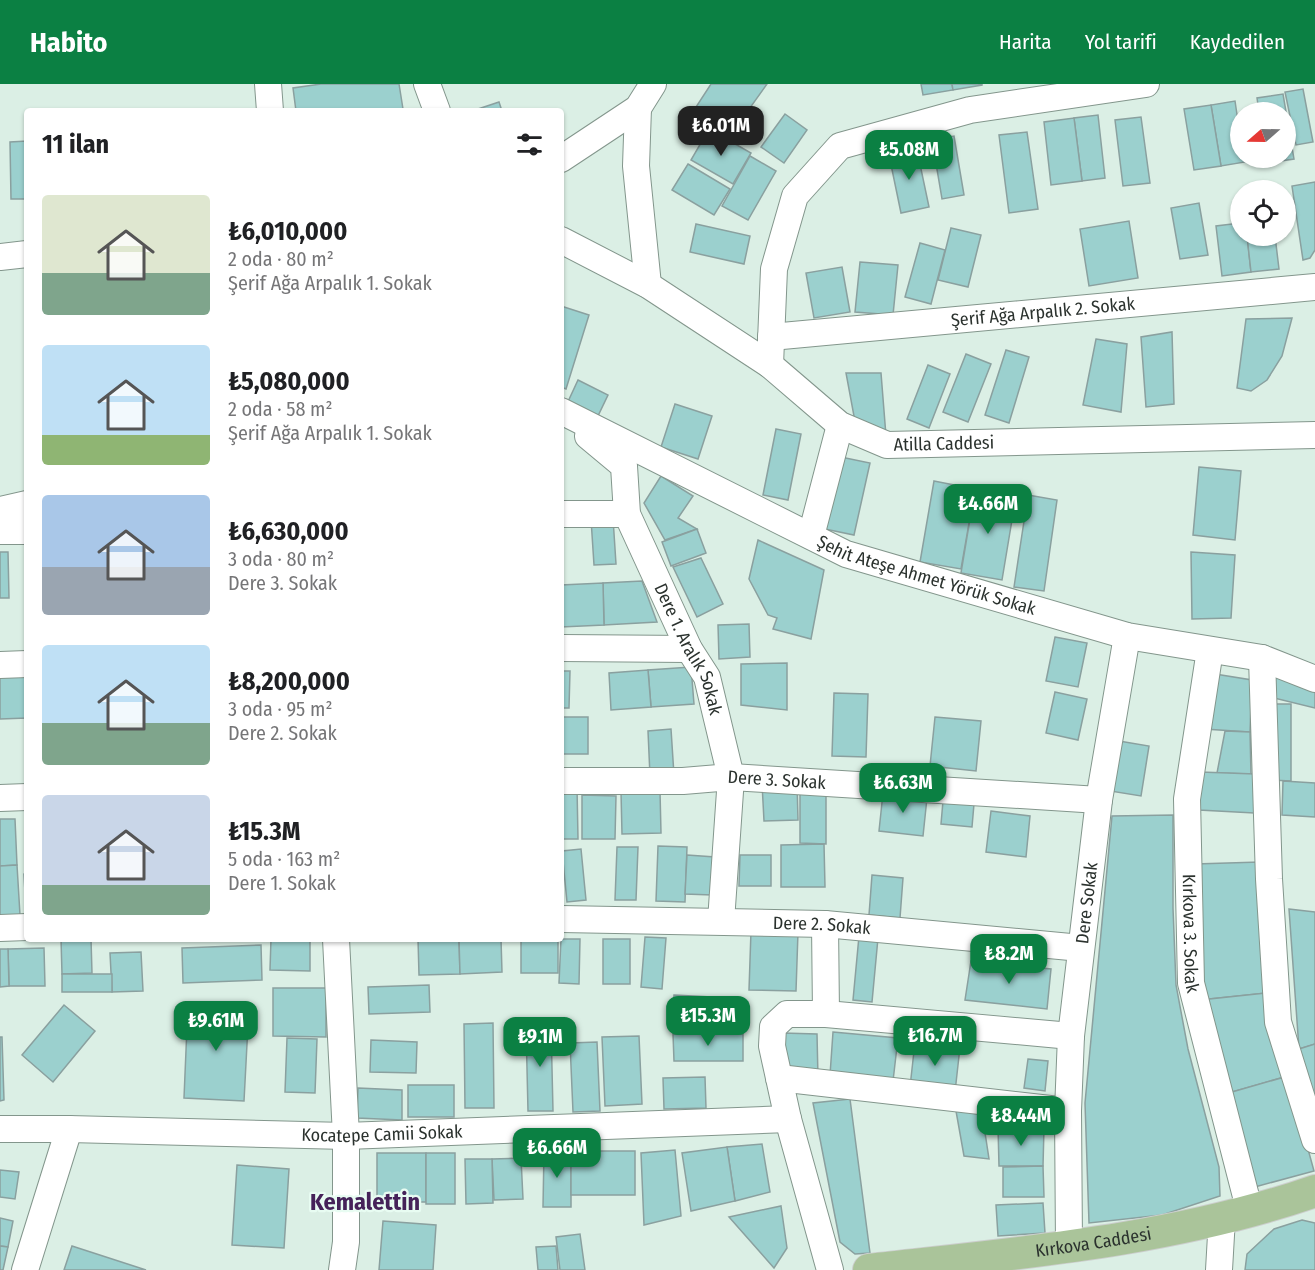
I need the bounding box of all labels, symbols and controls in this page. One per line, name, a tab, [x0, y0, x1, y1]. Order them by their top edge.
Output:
text: Habito	[30, 26, 108, 59]
text: Harita	[999, 29, 1052, 55]
text: Yol tarifi	[1085, 29, 1157, 55]
text: Kaydedilen	[1190, 29, 1285, 55]
north arrow	[1230, 102, 1296, 168]
map controls	[1230, 102, 1296, 246]
pin: ₺6.01M	[672, 106, 770, 157]
text: ₺6.01M	[692, 113, 750, 137]
icon: filters	[513, 128, 546, 161]
text: 11 ilan	[42, 129, 109, 160]
pin: ₺5.08M	[860, 130, 958, 181]
text: ₺5.08M	[879, 137, 939, 161]
button: locate	[1230, 180, 1296, 246]
text: ₺6,010,000	[228, 216, 347, 247]
icon: home	[90, 219, 162, 291]
text: 2 oda · 80 m²	[228, 247, 334, 271]
text: Şerif Ağa Arpalık 1. Sokak	[228, 271, 432, 295]
street label: Şerif Ağa Arpalık 2. Sokak	[950, 293, 1136, 331]
text: ₺5,080,000	[228, 366, 350, 397]
icon: home	[90, 369, 162, 441]
text: 2 oda · 58 m²	[228, 397, 333, 421]
text: Şerif Ağa Arpalık 1. Sokak	[228, 421, 432, 445]
street label: Atilla Caddesi	[893, 431, 994, 456]
pin: ₺4.66M	[939, 484, 1037, 535]
text: ₺4.66M	[958, 491, 1018, 515]
text: ₺6,630,000	[228, 516, 349, 547]
icon: home	[90, 519, 162, 591]
street label: Şehit Ateşe Ahmet Yörük Sokak	[813, 530, 1039, 620]
text: 3 oda · 80 m²	[228, 547, 334, 571]
text: Dere 3. Sokak	[228, 571, 337, 595]
street label: Dere 1. Aralık Sokak	[649, 580, 727, 718]
text: ₺8,200,000	[228, 666, 350, 697]
icon: home	[90, 669, 162, 741]
text: 3 oda · 95 m²	[228, 697, 333, 721]
text: Dere 2. Sokak	[228, 721, 337, 745]
pin: ₺6.63M	[854, 763, 952, 814]
street label: Dere 3. Sokak	[727, 766, 827, 794]
text: ₺6.63M	[873, 770, 933, 794]
text: ₺15.3M	[228, 816, 300, 847]
icon: home	[90, 819, 162, 891]
text: 5 oda · 163 m²	[228, 847, 340, 871]
street label: Dere Sokak	[1071, 860, 1103, 945]
text: Dere 1. Sokak	[228, 871, 336, 895]
street label: Kırkova 3. Sokak	[1178, 874, 1204, 996]
street label: Dere 2. Sokak	[773, 912, 872, 939]
pin: ₺8.2M	[967, 934, 1051, 985]
text: ₺8.2M	[984, 941, 1034, 965]
pin: ₺15.3M	[659, 996, 757, 1047]
pin: ₺9.61M	[167, 1001, 265, 1052]
text: ₺15.3M	[680, 1003, 736, 1027]
text: ₺9.61M	[188, 1008, 244, 1032]
pin: ₺16.7M	[886, 1016, 984, 1067]
pin: ₺9.1M	[498, 1017, 582, 1068]
text: ₺16.7M	[907, 1023, 963, 1047]
text: ₺9.1M	[517, 1024, 563, 1048]
pin: ₺8.44M	[972, 1096, 1070, 1147]
text: ₺8.44M	[991, 1103, 1051, 1127]
street label: Kocatepe Camii Sokak	[301, 1121, 463, 1147]
pin: ₺6.66M	[508, 1128, 606, 1179]
text: ₺6.66M	[527, 1135, 587, 1159]
district label: Kemalettin	[310, 1188, 420, 1216]
street label: Kırkova Caddesi	[1034, 1223, 1153, 1262]

